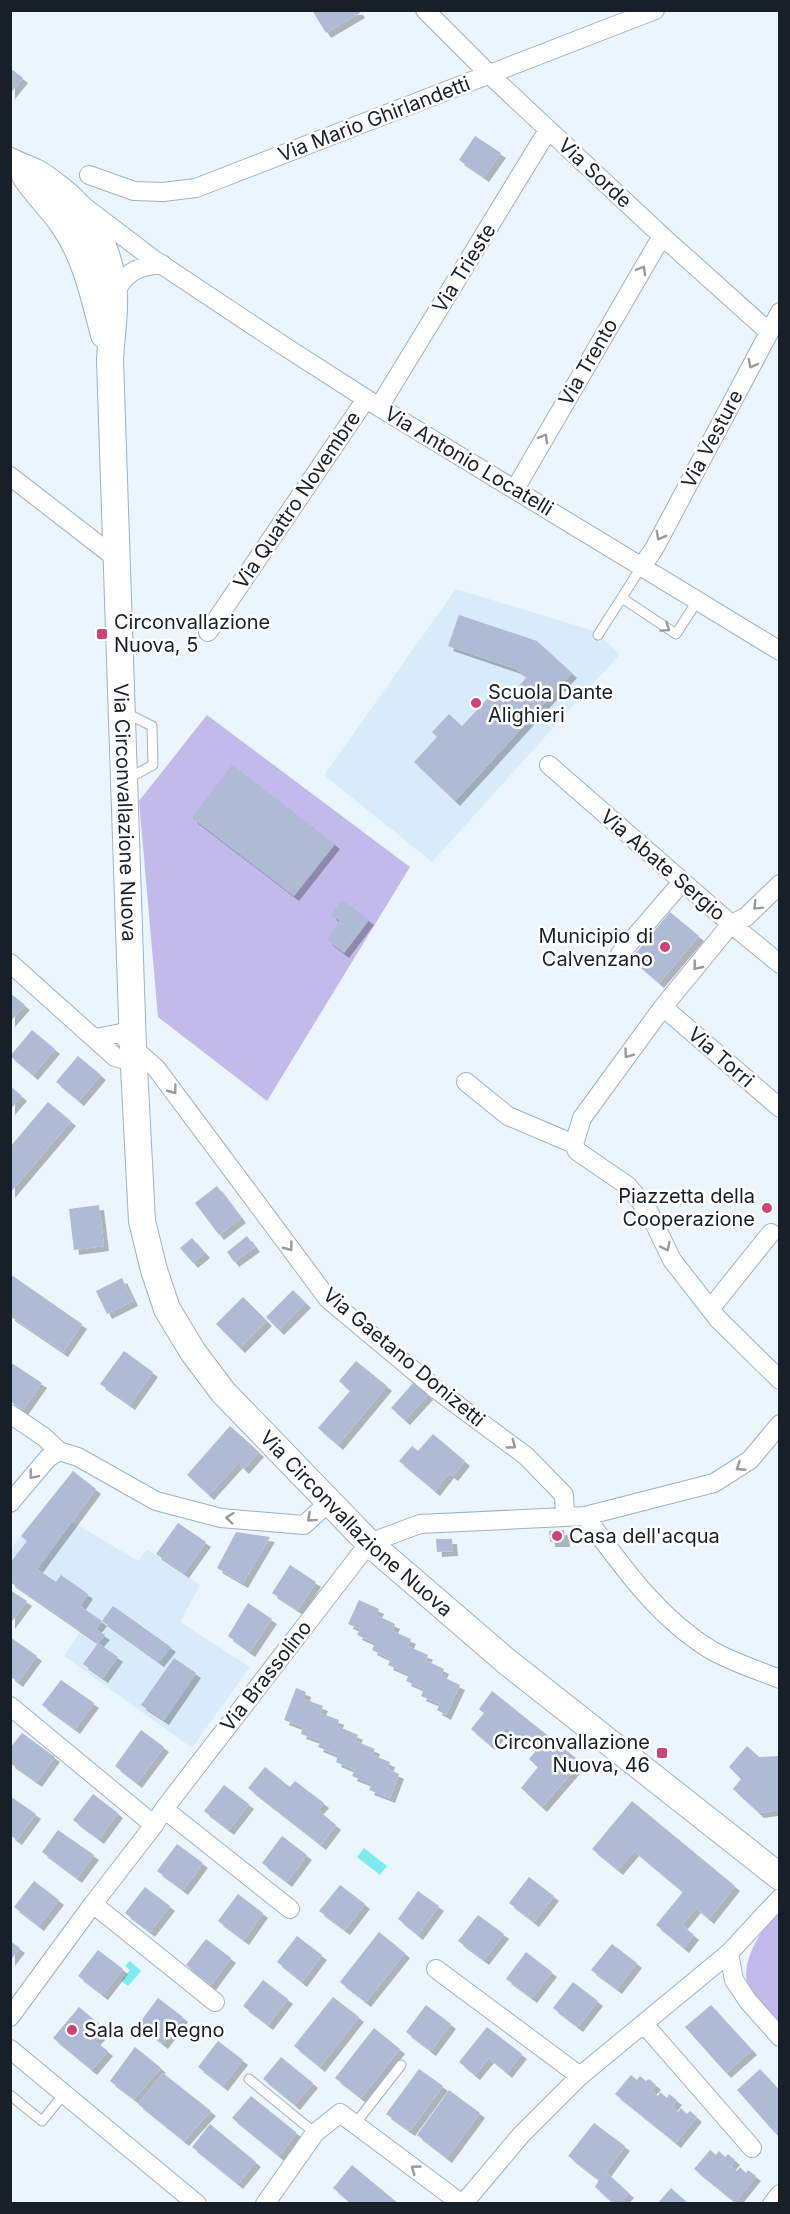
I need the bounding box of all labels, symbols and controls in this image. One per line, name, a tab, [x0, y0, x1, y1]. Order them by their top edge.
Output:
street label: Via Mario Ghirlandetti	[275, 71, 473, 167]
street label: Via Sorde	[553, 133, 637, 213]
street label: Via Trieste	[427, 219, 501, 317]
one-way arrow	[635, 266, 646, 276]
street label: Via Trento	[554, 314, 622, 410]
one-way arrow	[748, 358, 759, 368]
street label: Via Vesture	[676, 386, 748, 492]
street label: Via Antonio Locatelli	[380, 401, 558, 521]
street label: Via Quattro Novembre	[229, 407, 365, 593]
one-way arrow	[537, 434, 549, 445]
one-way arrow	[656, 530, 667, 540]
place label: Circonvallazione Nuova, 5	[114, 610, 270, 657]
one-way arrow	[659, 621, 670, 632]
marker: Circonvallazione Nuova, 5	[95, 627, 109, 641]
place label: Scuola Dante Alighieri	[488, 680, 613, 727]
street label: Via Circonvallazione Nuova	[109, 683, 141, 942]
marker: Scuola Dante Alighieri	[469, 696, 483, 710]
street label: Via Abate Sergio	[596, 804, 730, 926]
one-way arrow	[753, 899, 763, 910]
place label: Municipio di Calvenzano	[538, 924, 653, 971]
marker: Municipio di Calvenzano	[658, 940, 672, 954]
one-way arrow	[693, 959, 704, 970]
street label: Via Torri	[683, 1022, 759, 1092]
one-way arrow	[625, 1047, 636, 1058]
one-way arrow	[165, 1084, 176, 1095]
place label: Piazzetta della Cooperazione	[618, 1184, 755, 1231]
marker: Piazzetta della Cooperazione	[760, 1201, 774, 1215]
one-way arrow	[282, 1240, 293, 1251]
one-way arrow	[658, 1241, 670, 1252]
street label: Via Gaetano Donizetti	[318, 1282, 490, 1432]
street label: Via Circonvallazione Nuova	[255, 1425, 458, 1622]
one-way arrow	[505, 1438, 516, 1449]
one-way arrow	[736, 1459, 746, 1471]
one-way arrow	[29, 1468, 40, 1479]
one-way arrow	[307, 1511, 317, 1522]
one-way arrow	[226, 1512, 235, 1525]
place label: Casa dell'acqua	[569, 1524, 720, 1548]
marker: Casa dell'acqua	[550, 1529, 564, 1543]
street label: Via Brassolino	[215, 1616, 317, 1736]
place label: Circonvallazione Nuova, 46	[494, 1730, 650, 1777]
marker: Circonvallazione Nuova, 46	[655, 1746, 669, 1760]
place label: Sala del Regno	[84, 2018, 224, 2042]
marker: Sala del Regno	[65, 2023, 79, 2037]
one-way arrow	[410, 2165, 421, 2176]

